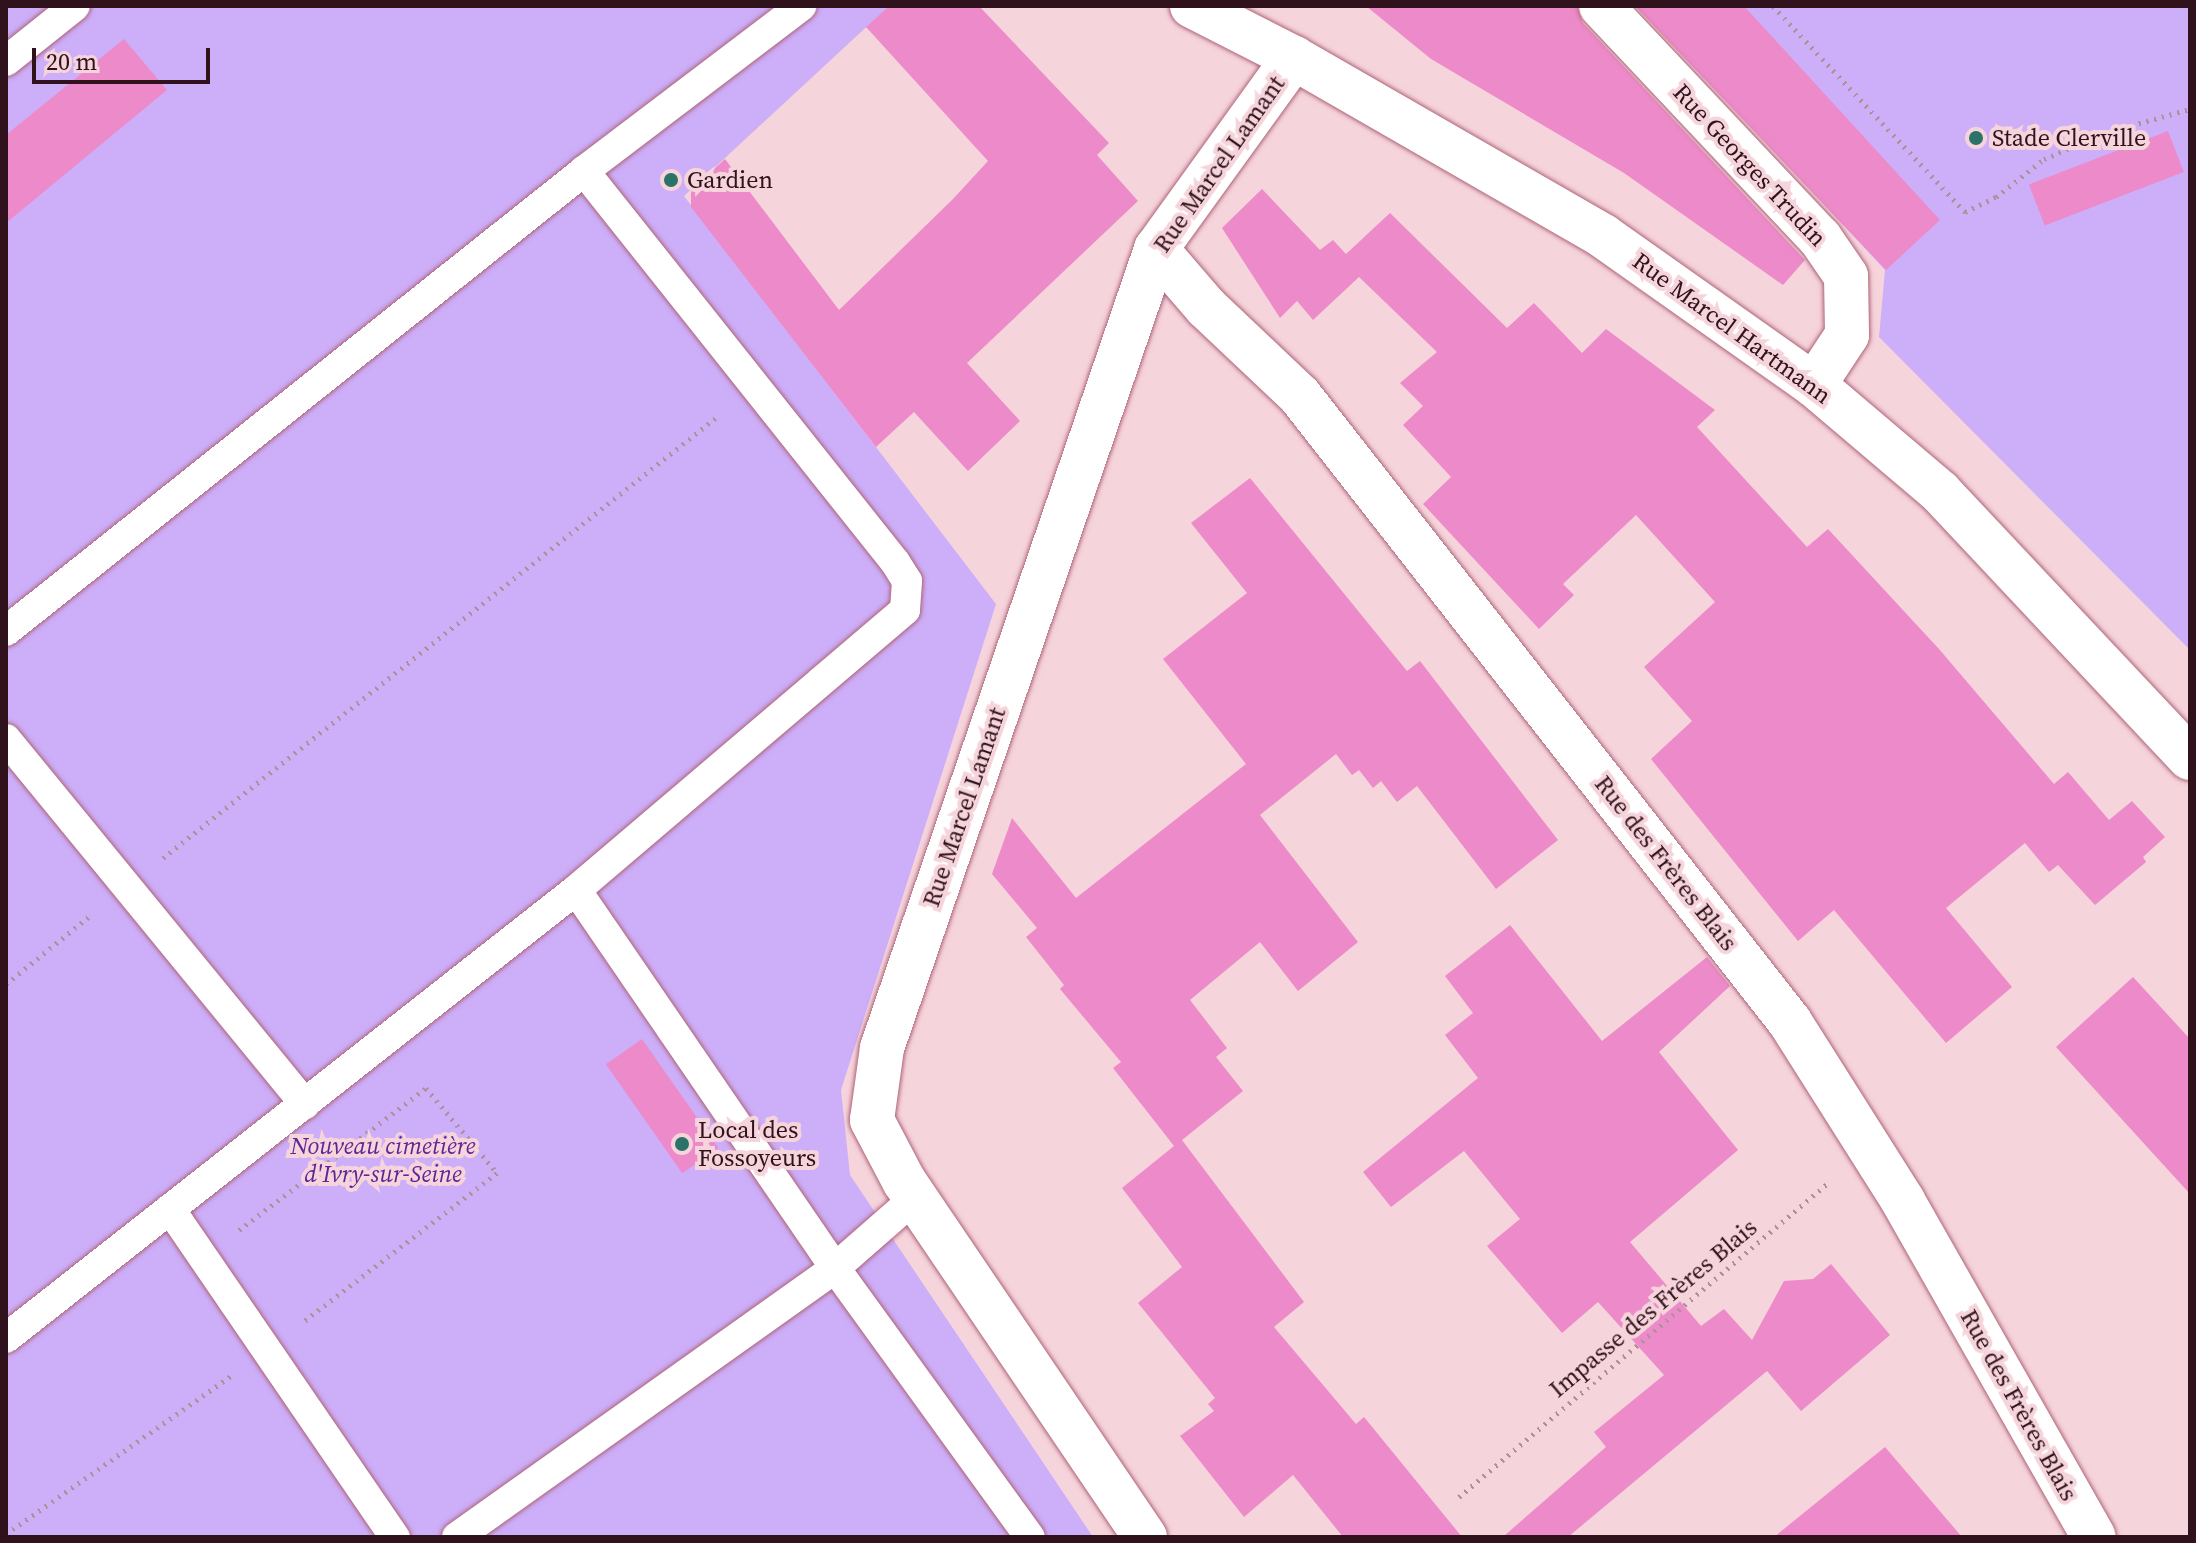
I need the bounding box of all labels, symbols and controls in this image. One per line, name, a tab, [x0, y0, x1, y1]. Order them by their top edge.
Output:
scale bar	[36, 32, 214, 82]
text: 20 m	[46, 45, 97, 78]
street label: Rue Marcel Lamant	[1147, 70, 1291, 258]
street label: Rue Georges Trudin	[1667, 78, 1833, 252]
place label: Stade Clerville	[1992, 124, 2146, 152]
marker: Stade Clerville	[1967, 129, 1985, 147]
place label: Gardien	[687, 166, 773, 194]
marker: Gardien	[662, 171, 680, 189]
street label: Rue Marcel Hartmann	[1627, 246, 1837, 410]
street label: Rue Marcel Lamant	[916, 704, 1012, 910]
street label: Rue des Frères Blais	[1589, 770, 1743, 956]
place label: Local des Fossoyeurs	[698, 1116, 816, 1172]
park label: Nouveau cimetière d'Ivry-sur-Seine	[290, 1132, 476, 1188]
marker: Local des Fossoyeurs	[673, 1135, 691, 1153]
street label: Impasse des Frères Blais	[1543, 1213, 1763, 1403]
street label: Rue des Frères Blais	[1955, 1304, 2083, 1506]

